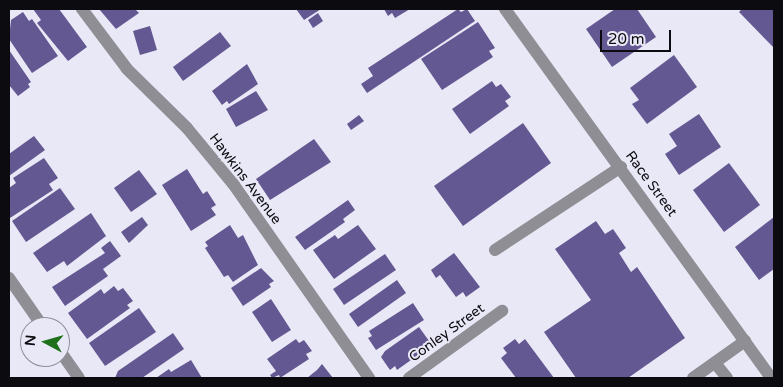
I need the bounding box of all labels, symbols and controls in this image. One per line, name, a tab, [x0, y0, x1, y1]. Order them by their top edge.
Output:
scale bar	[603, 20, 674, 52]
text: 20 m	[608, 30, 645, 48]
street label: Hawkins Avenue	[205, 130, 285, 228]
street label: Race Street	[622, 148, 680, 220]
street label: Conley Street	[406, 300, 488, 366]
north arrow	[20, 317, 70, 367]
text: N	[22, 334, 40, 347]

